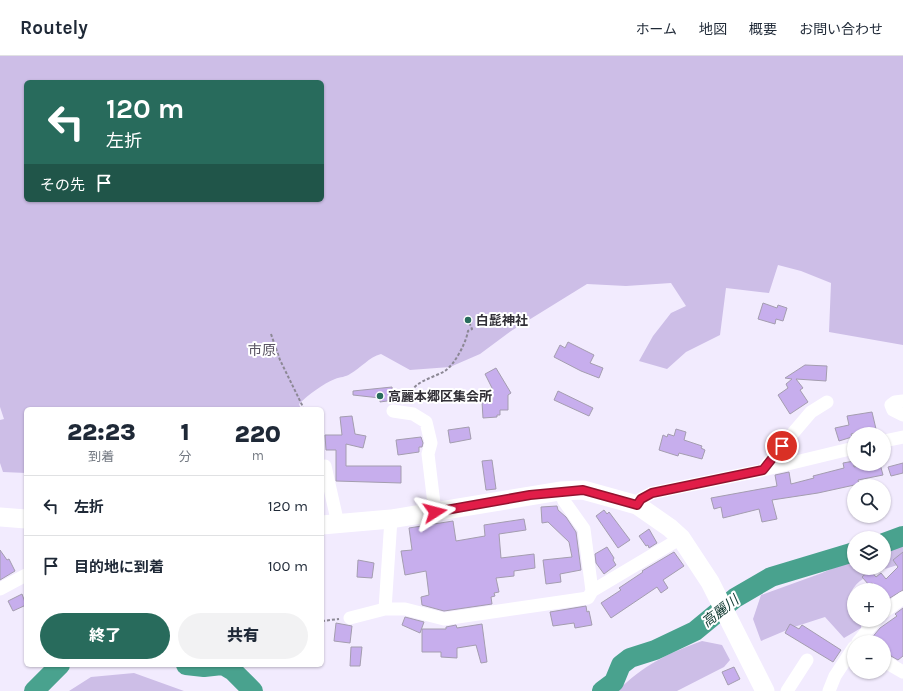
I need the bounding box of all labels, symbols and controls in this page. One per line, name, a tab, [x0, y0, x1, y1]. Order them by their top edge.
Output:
text: Routely	[20, 17, 88, 39]
text: ホーム	[635, 21, 677, 38]
text: 地図	[699, 21, 727, 38]
text: 概要	[749, 21, 777, 38]
text: お問い合わせ	[799, 21, 883, 38]
text: 120 m	[106, 92, 184, 125]
icon: left	[40, 96, 92, 148]
text: 左折	[106, 130, 142, 152]
icon: arrive	[93, 172, 115, 194]
text: その先	[40, 176, 85, 194]
place label: 白髭神社	[476, 313, 528, 328]
marker: 白髭神社	[463, 315, 473, 325]
district label: 市原	[248, 342, 276, 359]
place label: 高麗本郷区集会所	[388, 389, 492, 404]
marker: 高麗本郷区集会所	[375, 391, 385, 401]
text: 22:23	[67, 418, 136, 446]
text: 1	[180, 418, 190, 446]
text: 220	[235, 420, 281, 448]
map controls	[847, 427, 891, 679]
button: sound	[847, 427, 891, 471]
pin	[765, 429, 799, 463]
icon: arrive	[771, 435, 793, 457]
text: m	[252, 448, 264, 463]
text: 到着	[88, 449, 114, 464]
text: 分	[179, 449, 192, 464]
button: search	[847, 479, 891, 523]
position arrow	[414, 491, 456, 533]
icon: left	[40, 495, 62, 517]
text: 120 m	[268, 497, 308, 515]
text: 左折	[74, 498, 104, 516]
button: layers	[847, 531, 891, 575]
icon: arrive	[40, 555, 62, 577]
text: 100 m	[268, 557, 308, 575]
text: 目的地に到着	[74, 558, 164, 576]
button: +	[847, 583, 891, 627]
water label: 高麗川	[699, 591, 744, 631]
button: 終了	[40, 613, 170, 659]
button: 共有	[178, 613, 308, 659]
button: −	[847, 635, 891, 679]

